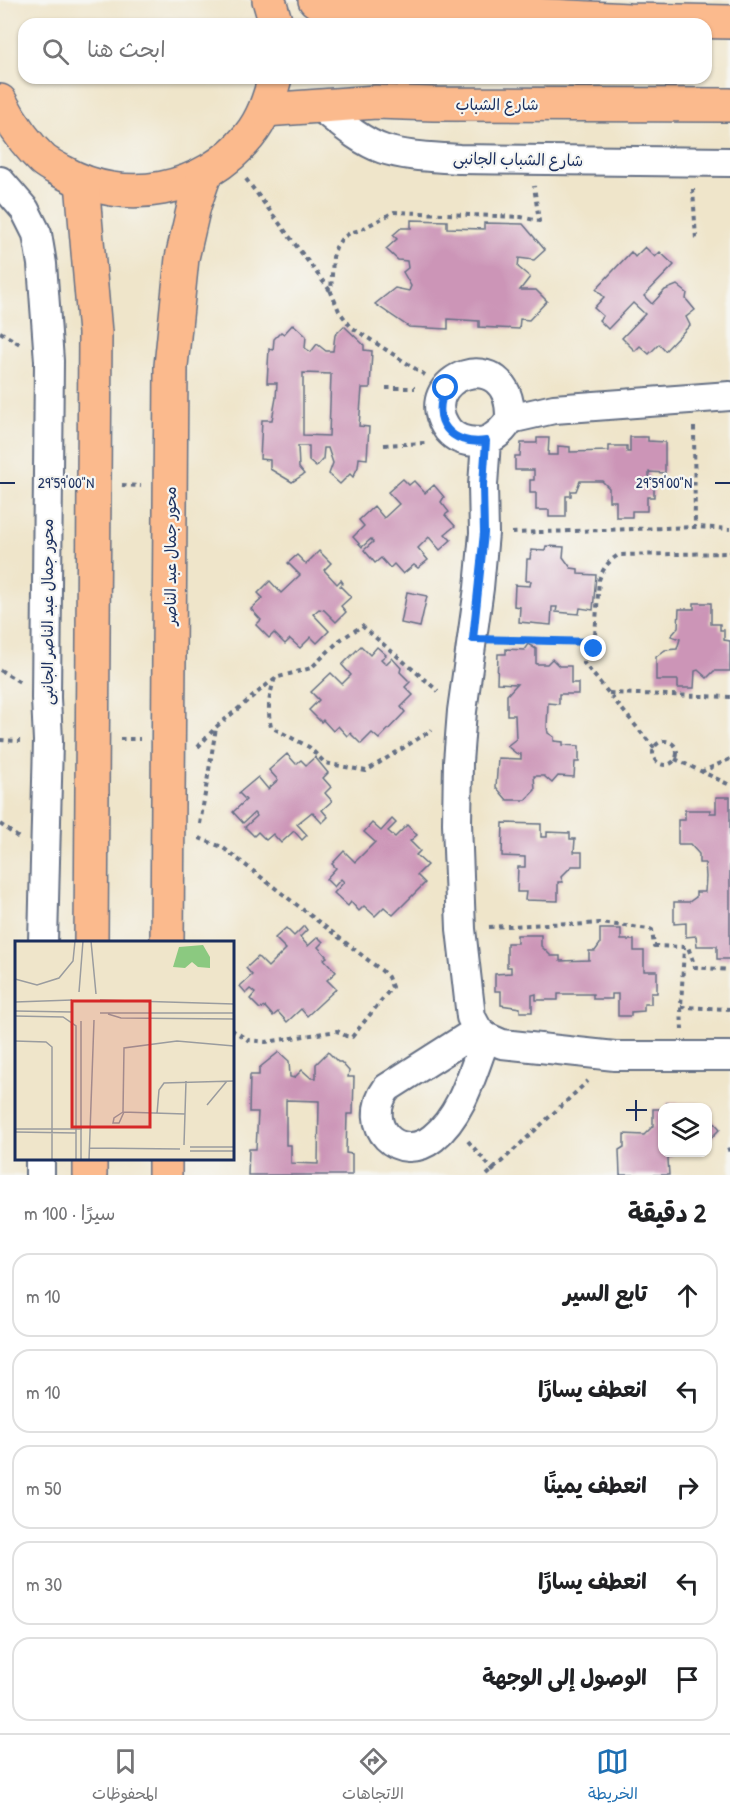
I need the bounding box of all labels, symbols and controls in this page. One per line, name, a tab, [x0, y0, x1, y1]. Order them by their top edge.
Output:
search box	[18, 18, 712, 84]
text: ابحث هنا	[87, 34, 166, 64]
icon: search	[39, 35, 72, 68]
street label: شارع الشباب	[455, 93, 539, 116]
street label: شارع الشباب الجانبى	[453, 147, 583, 172]
route start	[432, 374, 458, 400]
text: 29°59'00"N	[38, 472, 94, 493]
text: 29°59'00"N	[636, 472, 692, 493]
street label: محور جمال عبد الناصر	[159, 486, 181, 628]
street label: محور جمال عبد الناصر الجانبى	[36, 519, 58, 705]
route end	[580, 635, 606, 661]
inset map	[15, 941, 234, 1160]
map controls	[658, 1103, 712, 1157]
button: layers	[658, 1103, 712, 1157]
text: 2 دقيقة	[628, 1195, 706, 1230]
text: سيرًا · 100 m	[24, 1199, 115, 1226]
text: تابع السير	[564, 1278, 647, 1308]
icon: ahead	[671, 1279, 704, 1312]
text: 10 m	[26, 1282, 60, 1309]
text: انعطف يسارًا	[538, 1374, 647, 1404]
icon: left	[671, 1375, 704, 1408]
text: 10 m	[26, 1378, 60, 1405]
text: انعطف يمينًا	[544, 1470, 647, 1500]
icon: right	[671, 1471, 704, 1504]
text: 50 m	[26, 1474, 62, 1501]
text: انعطف يسارًا	[538, 1566, 647, 1596]
icon: left	[671, 1567, 704, 1600]
text: 30 m	[26, 1570, 62, 1597]
text: الوصول إلى الوجهة	[482, 1662, 647, 1692]
icon: arrive	[671, 1663, 704, 1696]
tab: المحفوظات	[92, 1745, 158, 1808]
tab: الاتجاهات	[342, 1745, 404, 1808]
tab: الخريطة	[588, 1745, 638, 1808]

